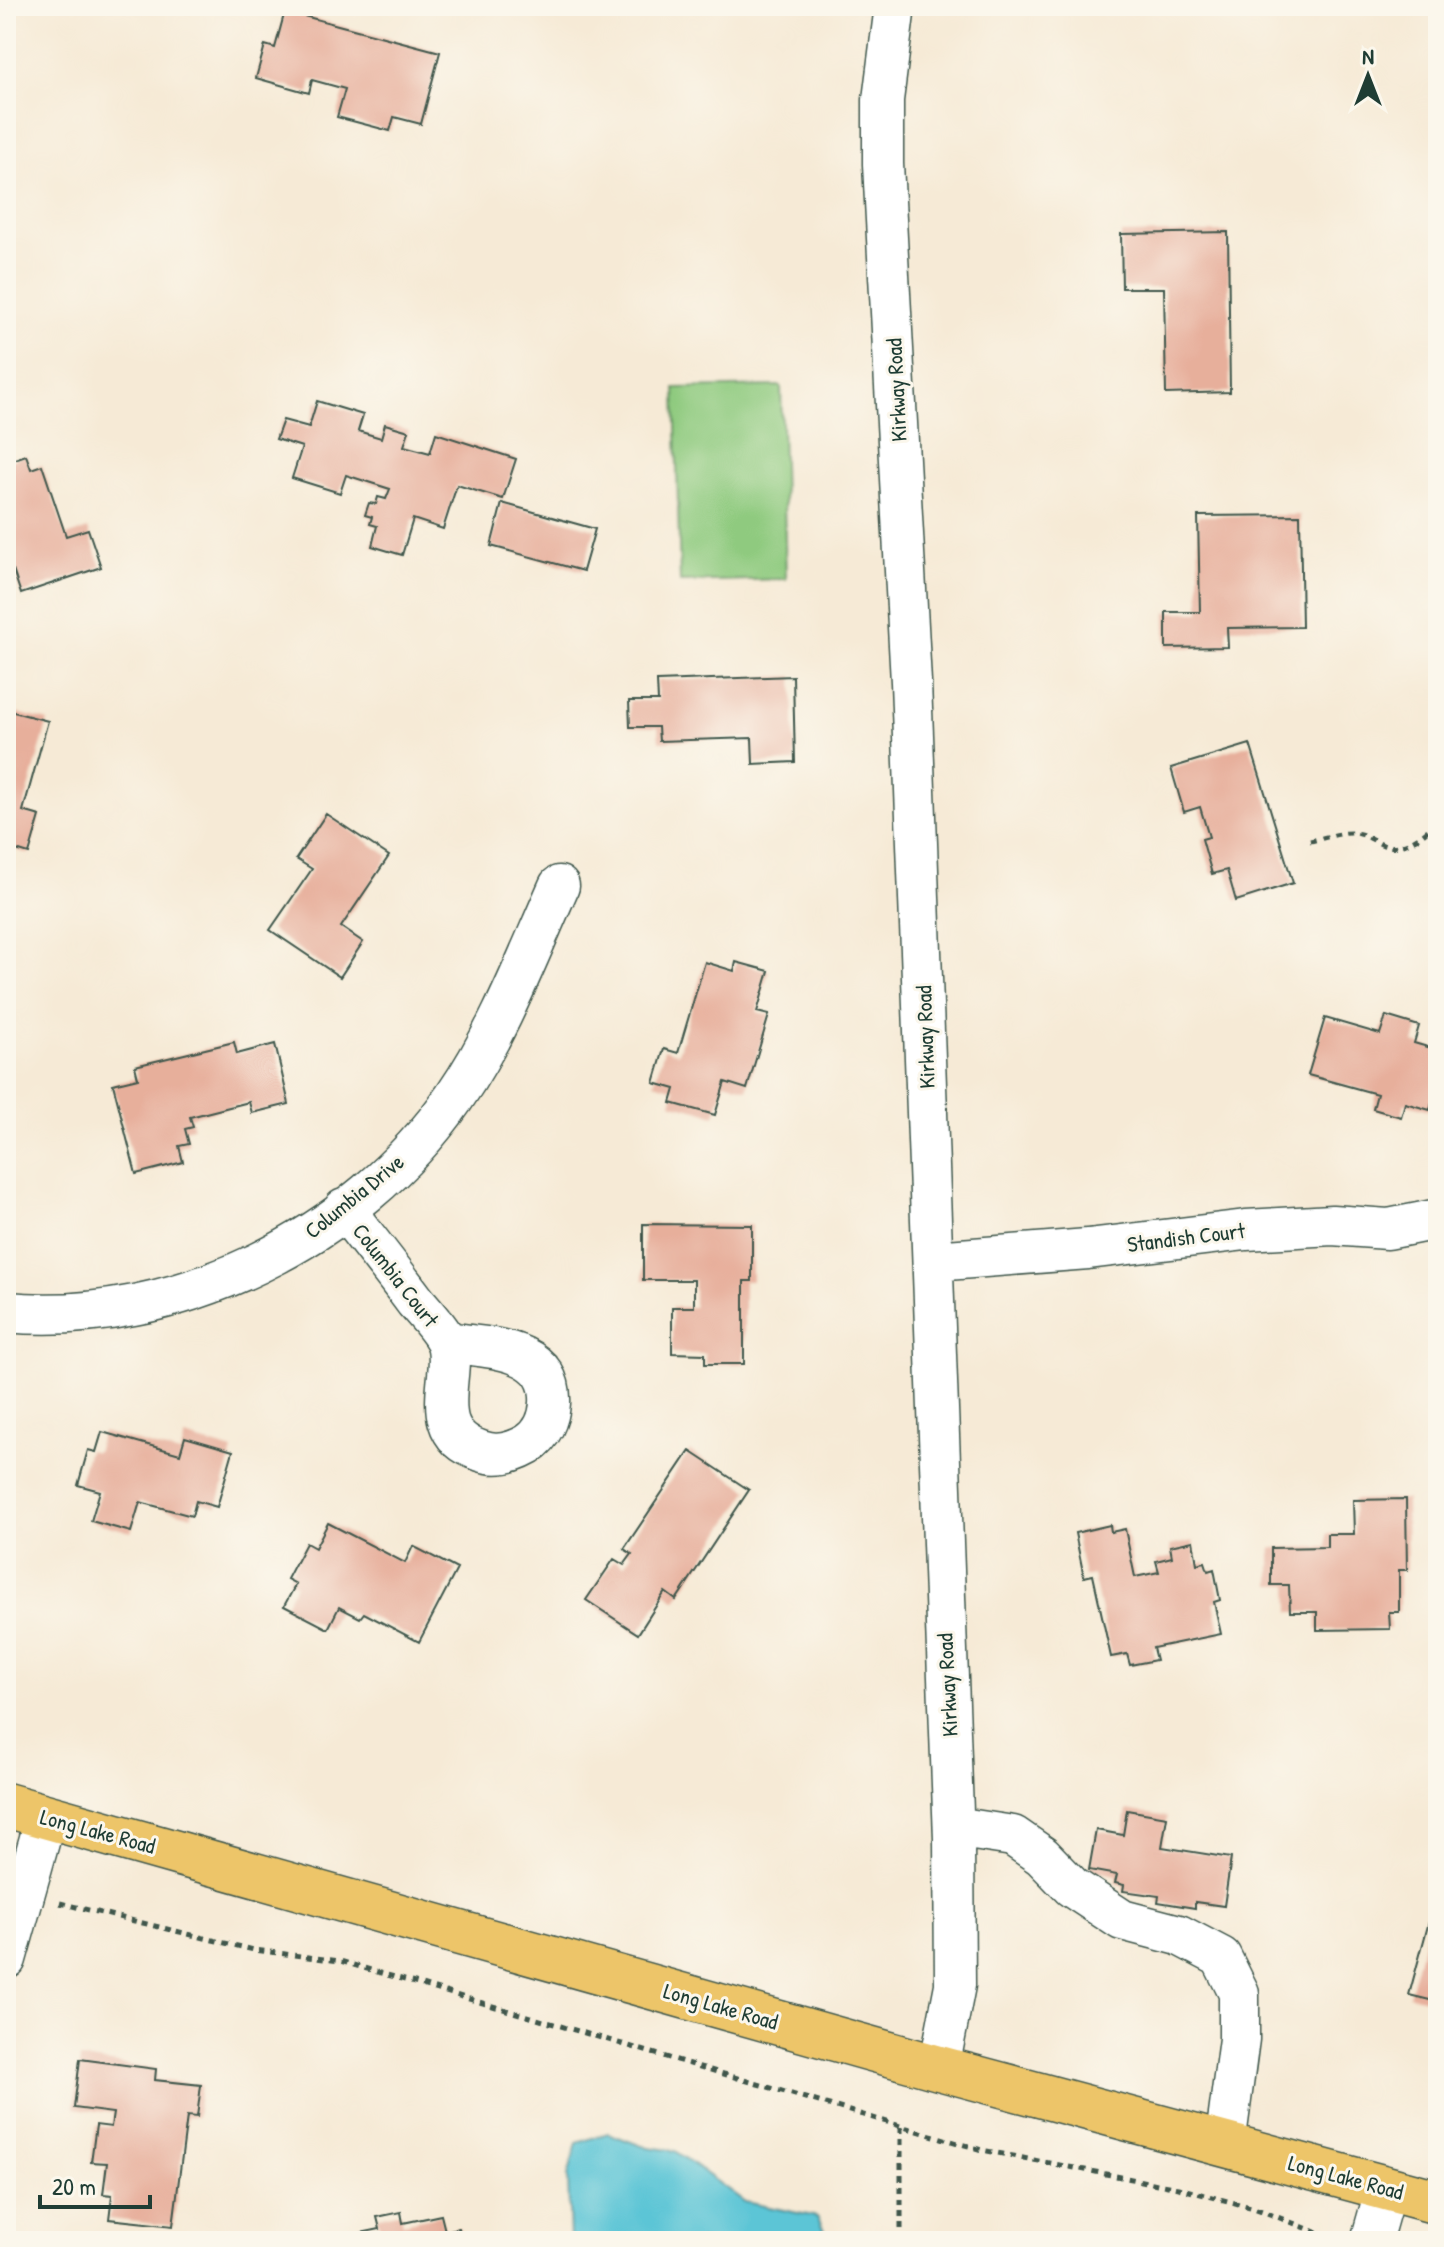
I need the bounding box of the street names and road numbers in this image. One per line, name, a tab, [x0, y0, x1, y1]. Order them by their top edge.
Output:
street label: Kirkway Road	[878, 337, 914, 442]
street label: Kirkway Road	[908, 984, 942, 1089]
street label: Columbia Drive	[298, 1147, 410, 1245]
street label: Standish Court	[1125, 1215, 1247, 1259]
street label: Columbia Court	[346, 1217, 446, 1333]
street label: Kirkway Road	[929, 1632, 965, 1737]
street label: Long Lake Road	[37, 1801, 159, 1861]
street label: Long Lake Road	[660, 1975, 782, 2037]
street label: Long Lake Road	[1285, 2147, 1407, 2207]

